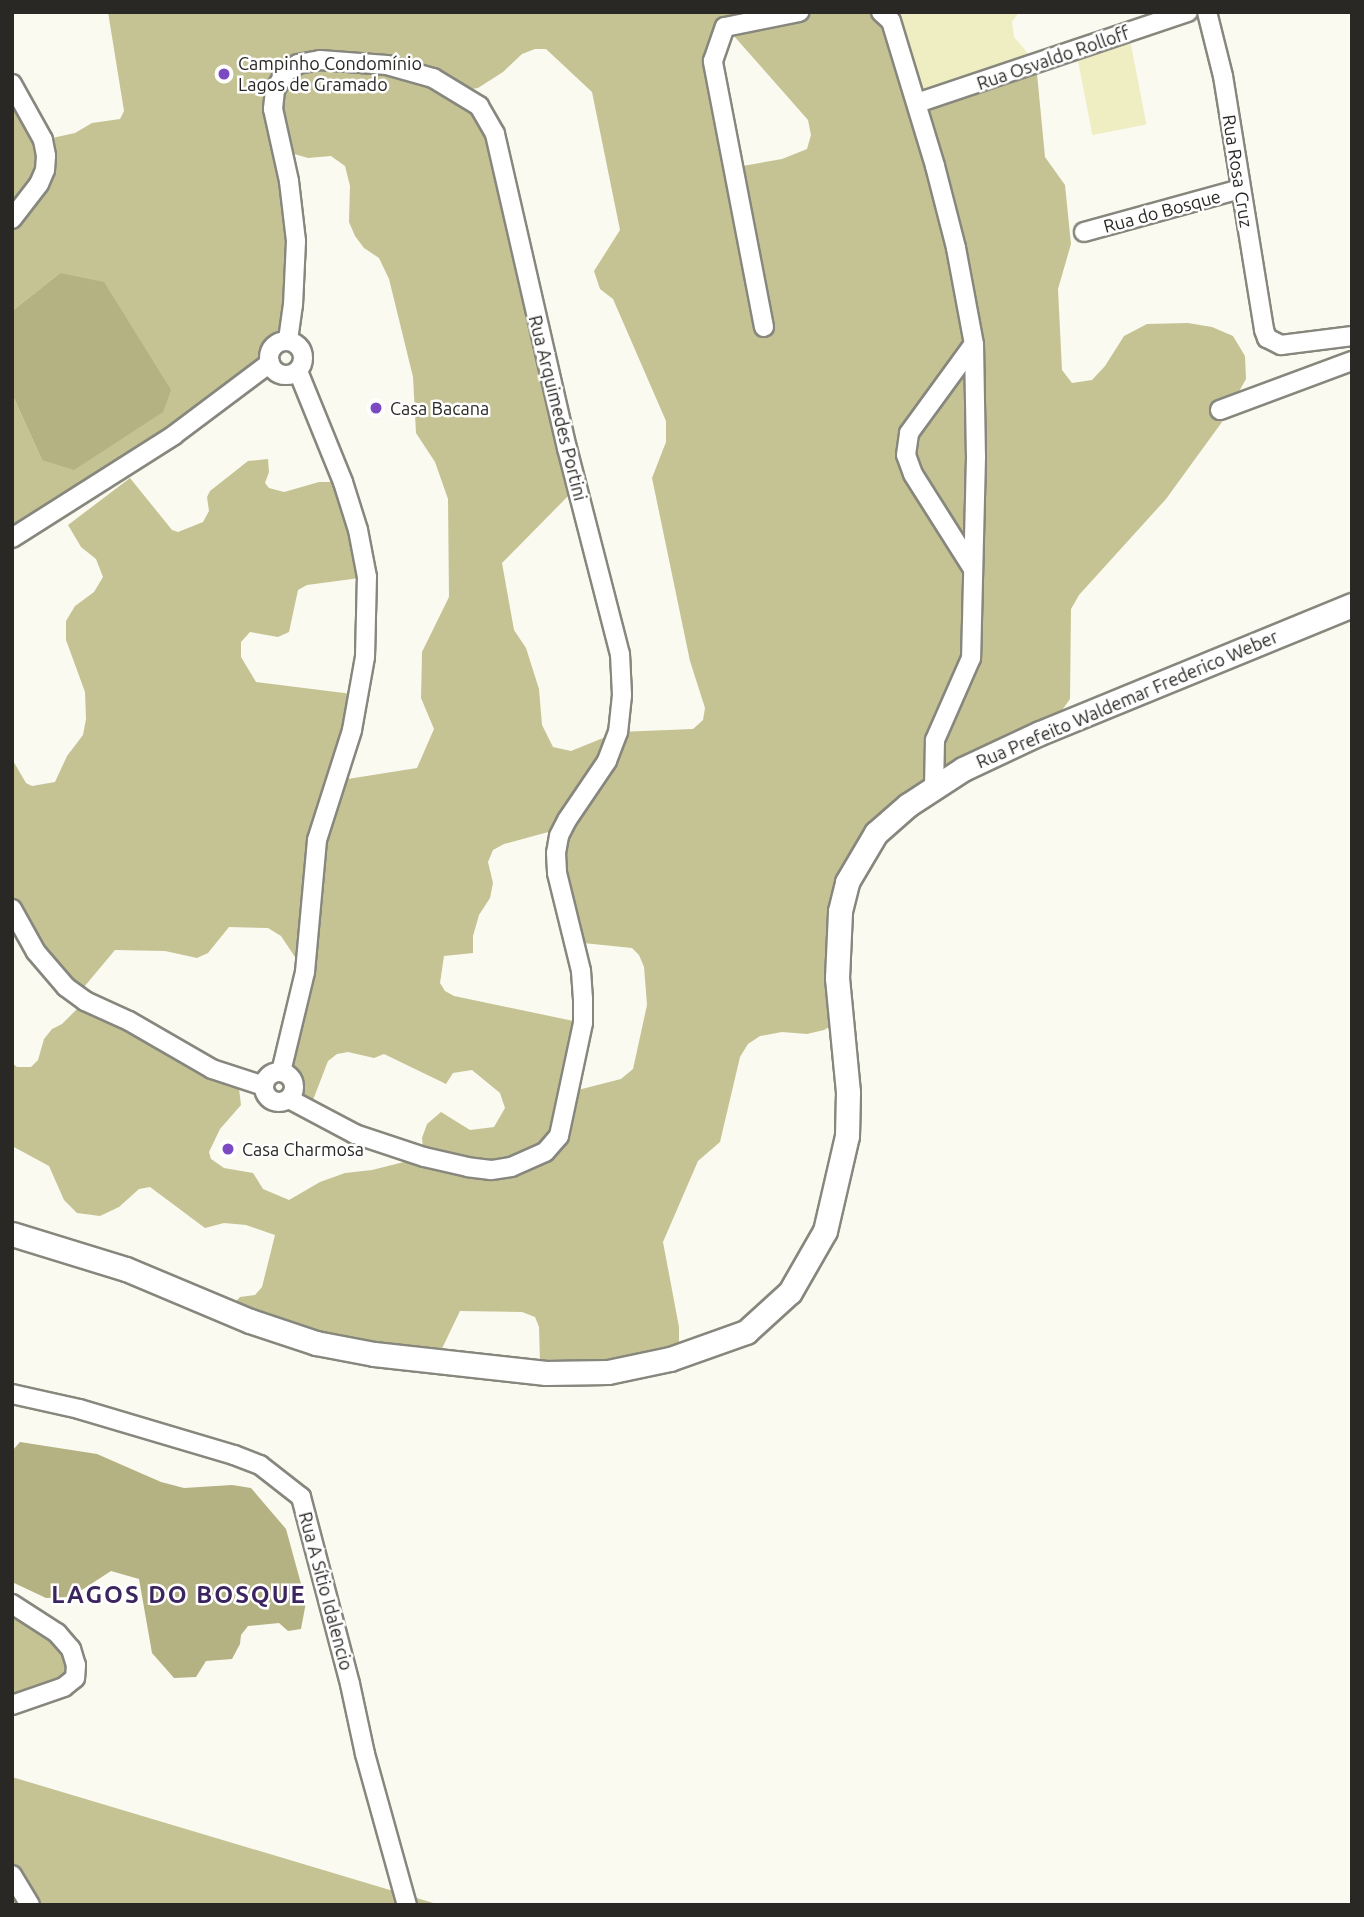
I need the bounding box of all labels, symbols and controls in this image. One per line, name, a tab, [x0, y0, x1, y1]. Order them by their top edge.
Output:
street label: Rua Osvaldo Rolloff	[974, 22, 1132, 94]
place label: Campinho Condomínio Lagos de Gramado	[238, 53, 422, 96]
marker: Campinho Condomínio Lagos de Gramado	[216, 66, 232, 82]
street label: Rua Rosa Cruz	[1218, 113, 1258, 229]
street label: Rua do Bosque	[1101, 185, 1223, 237]
street label: Rua Arquimedes Portini	[524, 313, 592, 503]
place label: Casa Bacana	[390, 397, 489, 419]
marker: Casa Bacana	[368, 400, 384, 416]
street label: Rua Prefeito Waldemar Frederico Weber	[973, 625, 1281, 773]
place label: Casa Charmosa	[242, 1138, 364, 1160]
marker: Casa Charmosa	[220, 1141, 236, 1157]
street label: Rua A Sítio Idalencio	[294, 1509, 358, 1673]
district label: LAGOS DO BOSQUE	[53, 1581, 305, 1609]

